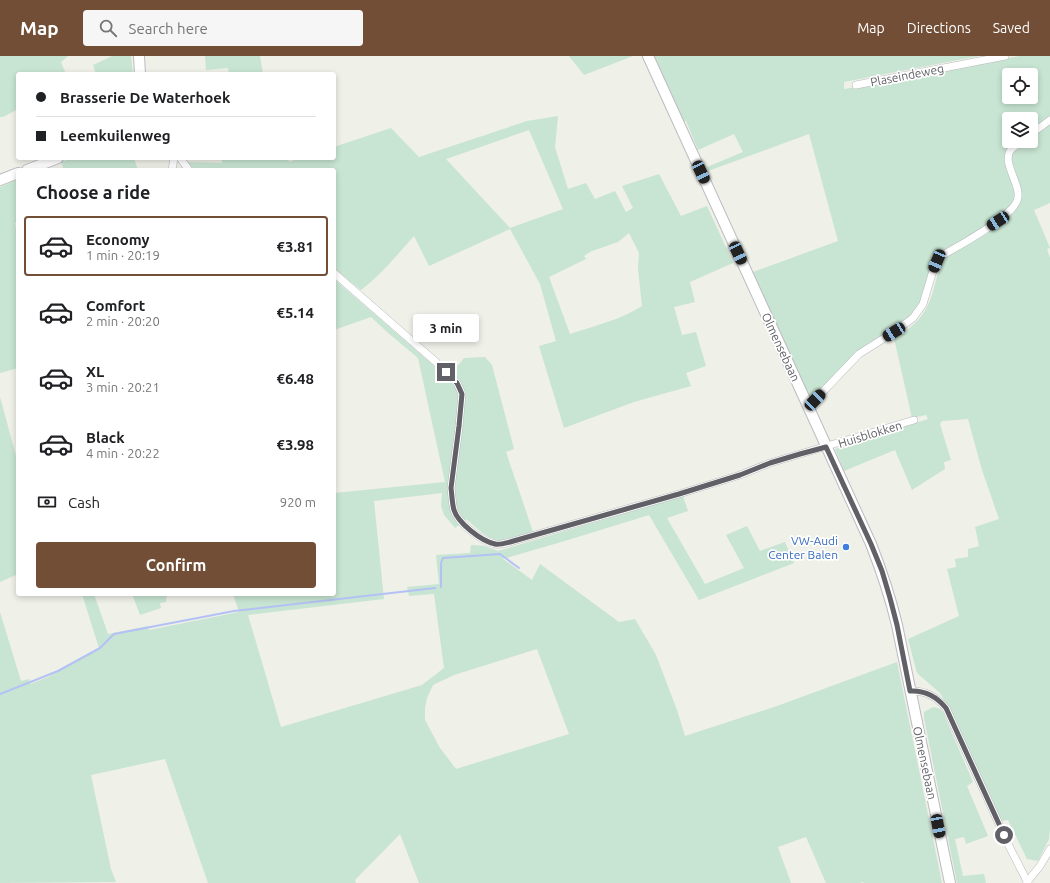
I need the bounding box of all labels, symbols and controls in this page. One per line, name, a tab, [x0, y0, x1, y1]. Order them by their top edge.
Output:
search box	[83, 10, 363, 46]
text: Map	[20, 17, 59, 39]
icon: search	[97, 17, 119, 39]
text: Search here	[129, 20, 208, 37]
text: Map	[857, 20, 885, 36]
text: Directions	[907, 20, 971, 36]
text: Saved	[993, 20, 1030, 36]
street label: Plaseindeweg	[869, 62, 945, 88]
map controls	[1002, 68, 1038, 148]
button: locate	[1002, 68, 1038, 104]
text: Brasserie De Waterhoek	[60, 89, 230, 106]
button: layers	[1002, 112, 1038, 148]
text: Leemkuilenweg	[60, 127, 171, 144]
car	[690, 159, 712, 185]
text: Choose a ride	[36, 182, 150, 202]
car	[985, 209, 1011, 233]
icon: car	[38, 228, 74, 264]
text: Economy	[86, 231, 150, 248]
text: €3.81	[276, 238, 314, 255]
car	[727, 240, 749, 266]
text: 1 min · 20:19	[86, 248, 160, 262]
car	[927, 248, 947, 274]
icon: car	[38, 294, 74, 330]
text: Comfort	[86, 297, 145, 314]
text: €5.14	[276, 304, 314, 321]
street label: Olmensebaan	[759, 311, 803, 383]
text: 2 min · 20:20	[86, 314, 160, 328]
callout: 3 min	[413, 314, 479, 342]
text: 3 min	[430, 321, 462, 335]
car	[881, 321, 907, 343]
icon: car	[38, 360, 74, 396]
text: XL	[86, 363, 104, 380]
route end	[437, 363, 455, 381]
text: €6.48	[276, 370, 314, 387]
text: 3 min · 20:21	[86, 380, 160, 394]
car	[802, 387, 828, 413]
street label: Huisblokken	[837, 418, 903, 450]
icon: car	[38, 426, 74, 462]
text: Black	[86, 429, 125, 446]
text: €3.98	[276, 436, 314, 453]
text: 4 min · 20:22	[86, 446, 160, 460]
icon: cash	[36, 491, 58, 513]
text: Cash	[68, 494, 100, 511]
text: 920 m	[280, 495, 316, 509]
place label: VW-Audi Center Balen	[768, 534, 838, 561]
button: Confirm	[36, 542, 316, 588]
marker: VW-Audi Center Balen	[841, 542, 851, 552]
street label: Olmensebaan	[911, 725, 939, 801]
car	[930, 813, 946, 839]
route start	[995, 826, 1013, 844]

